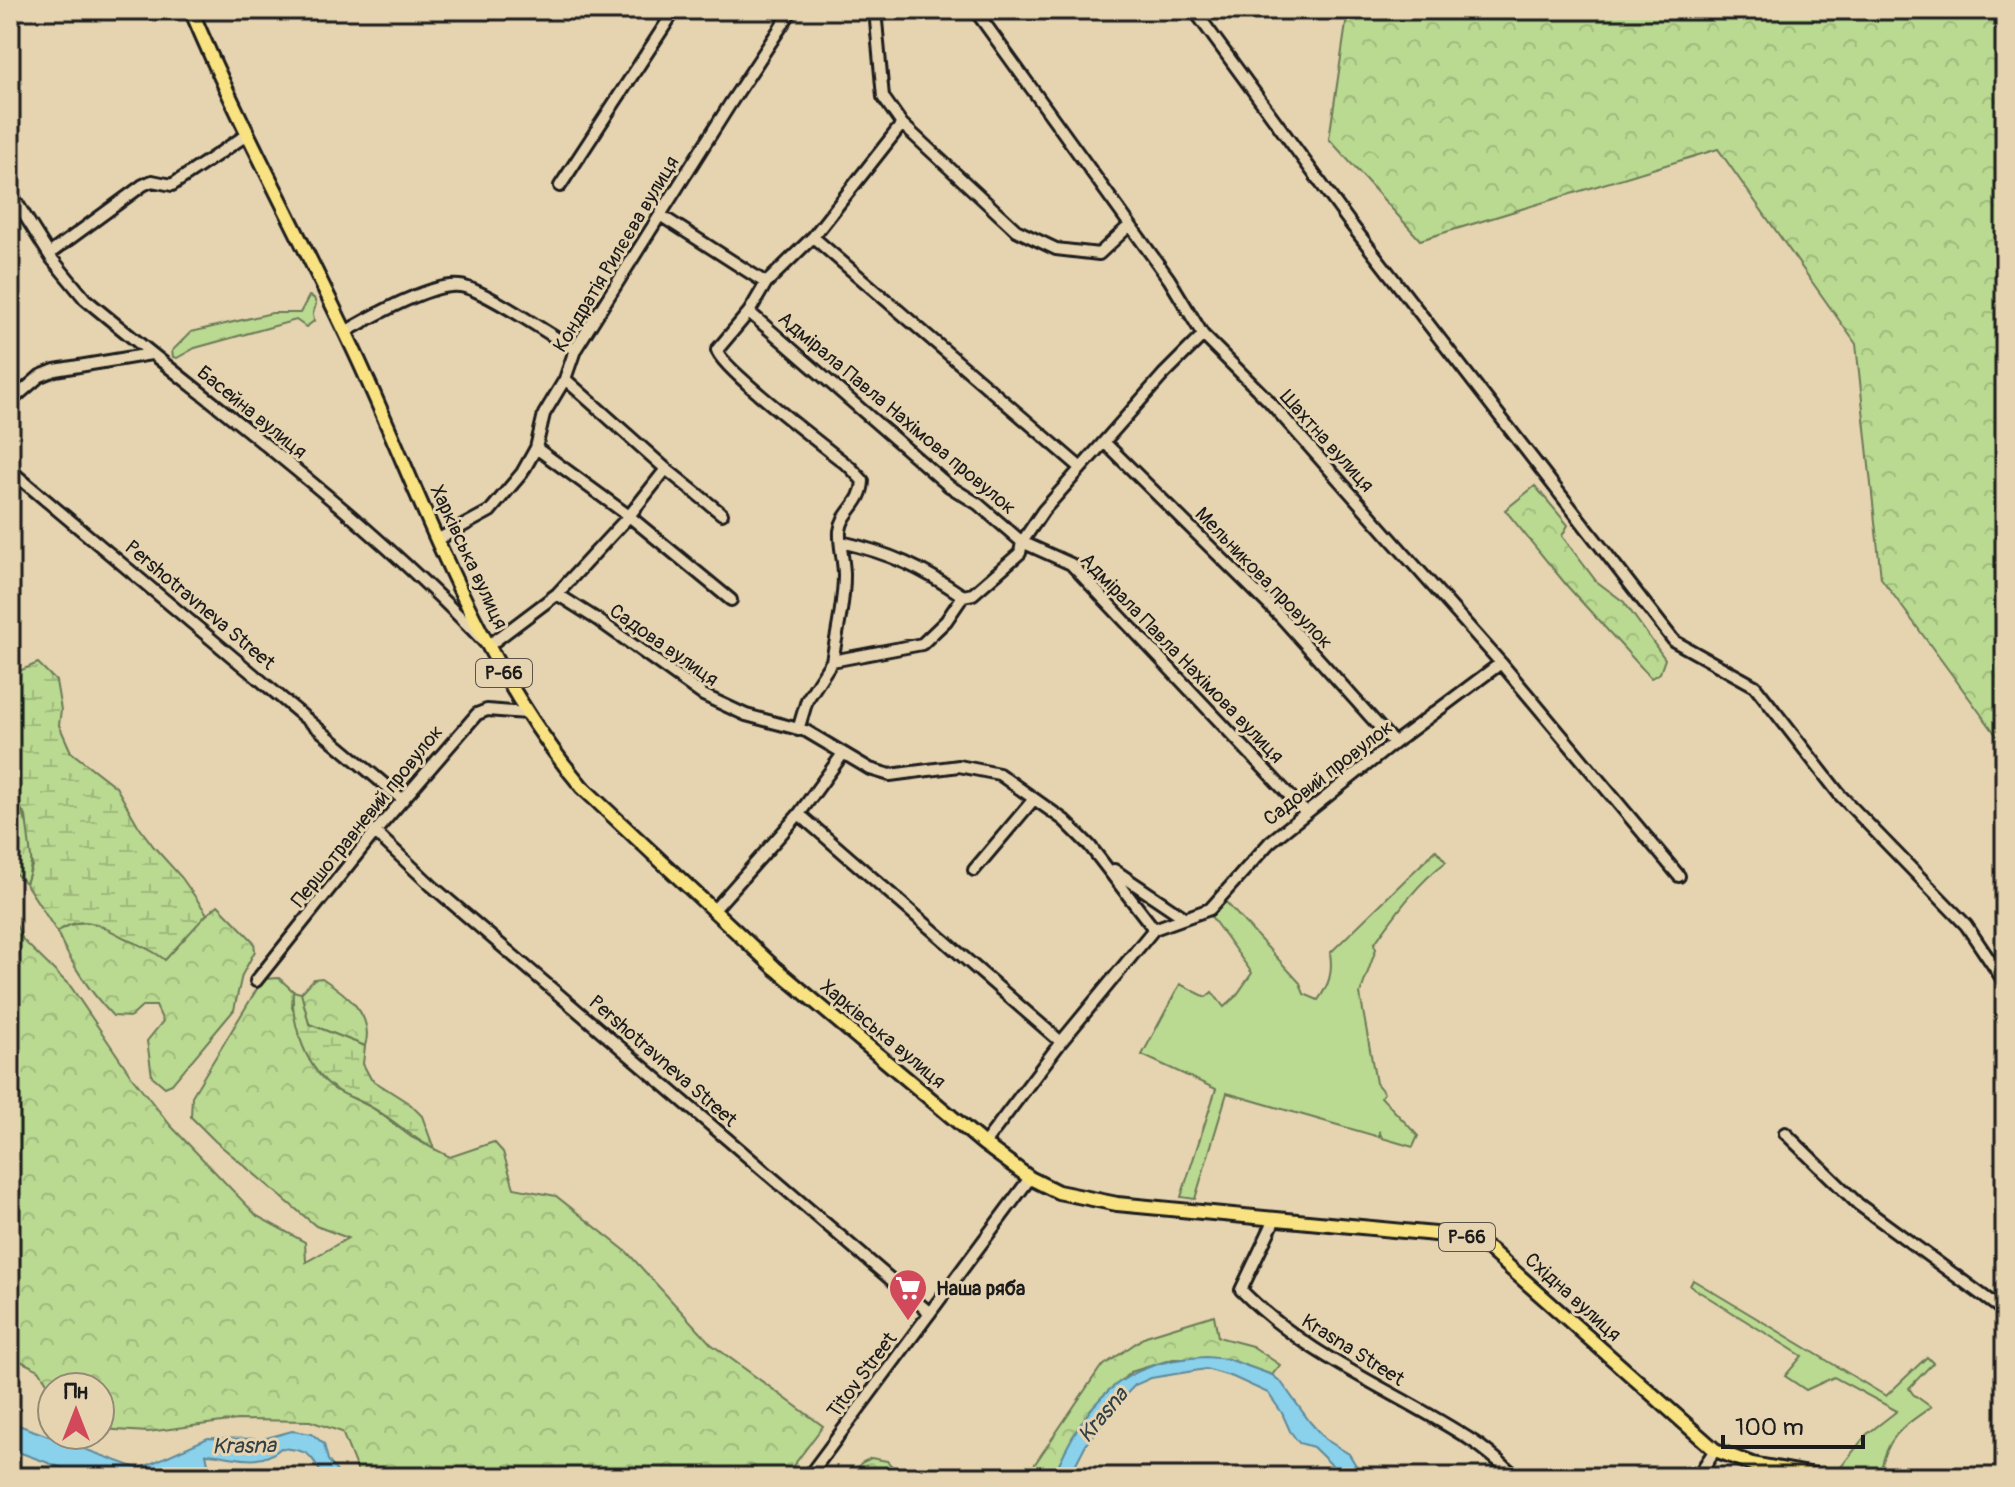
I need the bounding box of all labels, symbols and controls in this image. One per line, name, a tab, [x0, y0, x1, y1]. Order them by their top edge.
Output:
street label: Кондратія Рилєєва вулиця	[548, 151, 684, 357]
street label: Адмірала Павла Нахімова провулок	[773, 306, 1021, 520]
street label: Басейна вулиця	[192, 360, 312, 464]
street label: Шахтна вулиця	[1275, 385, 1379, 497]
street label: Харківська вулиця	[425, 481, 513, 633]
street label: Мельникова провулок	[1190, 502, 1338, 654]
street label: Pershotravneva Street	[120, 535, 281, 676]
street label: Адмірала Павла Нахімова вулиця	[1075, 548, 1289, 768]
street label: Садова вулиця	[605, 598, 723, 692]
road number: Р-66	[476, 659, 532, 687]
street label: Садовий провулок	[1258, 715, 1398, 831]
street label: Першотравневий провулок	[286, 720, 448, 912]
street label: Харківська вулиця	[815, 974, 951, 1094]
street label: Pershotravneva Street	[584, 990, 743, 1133]
road number: Р-66	[1439, 1223, 1495, 1251]
street label: Східна вулиця	[1520, 1247, 1626, 1347]
supermarket icon: Наша ряба	[887, 1267, 929, 1322]
place label: Наша ряба	[936, 1276, 1025, 1301]
street label: Krasna Street	[1297, 1308, 1410, 1392]
street label: Titov Street	[822, 1326, 903, 1423]
north arrow	[36, 1371, 116, 1451]
text: Пн	[64, 1378, 88, 1406]
water label: Krasna	[1072, 1380, 1135, 1448]
scale bar	[1723, 1399, 1863, 1449]
text: 100 m	[1735, 1413, 1804, 1442]
water label: Krasna	[212, 1431, 278, 1461]

